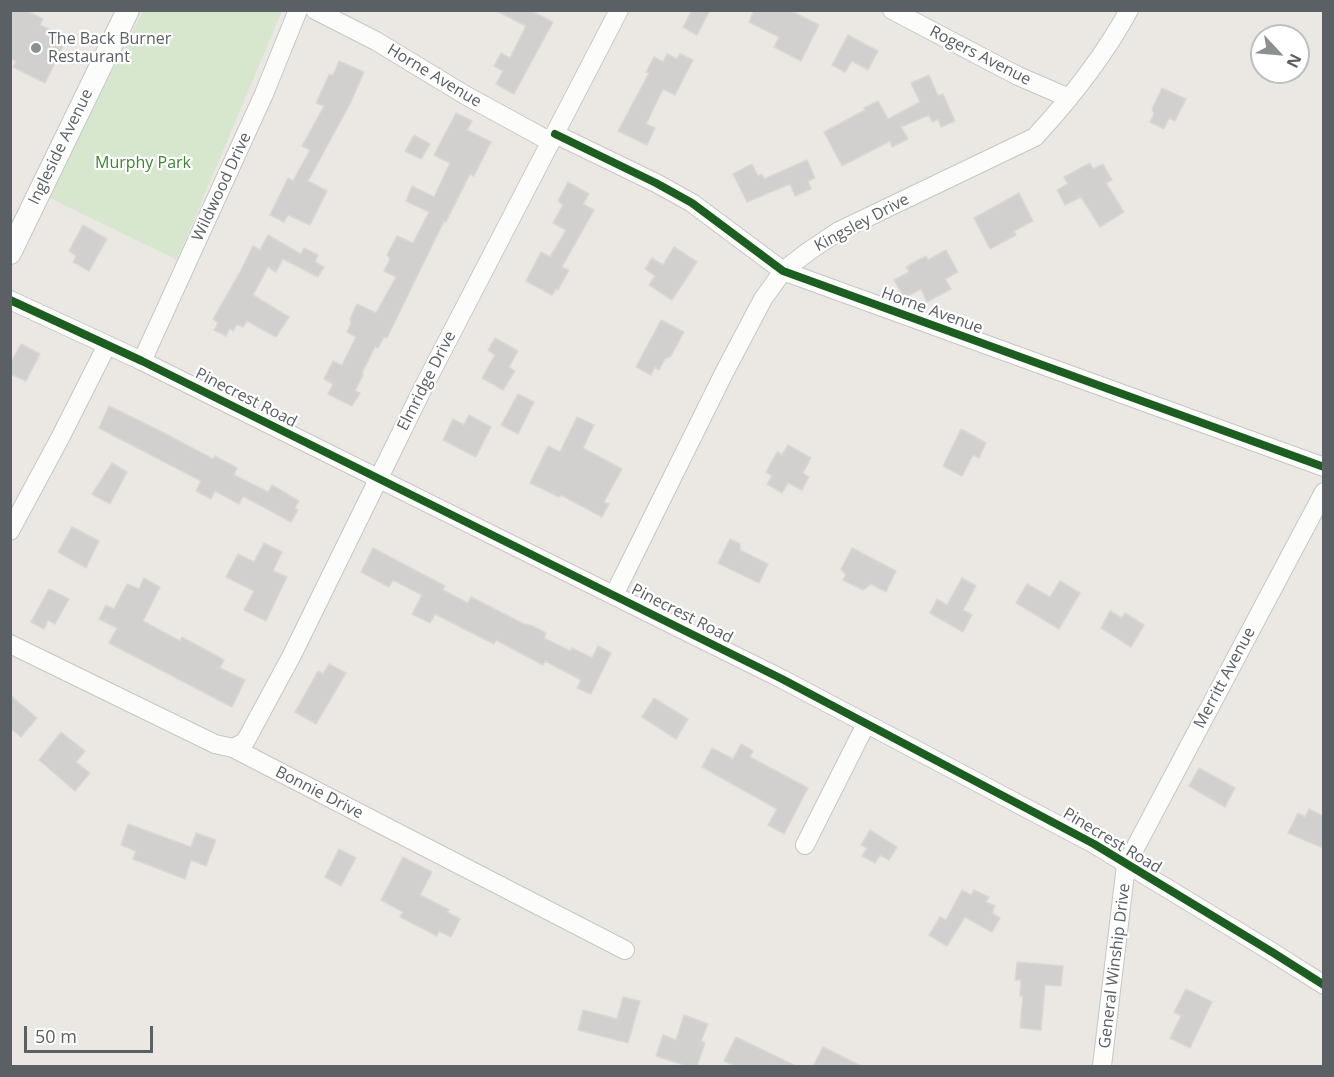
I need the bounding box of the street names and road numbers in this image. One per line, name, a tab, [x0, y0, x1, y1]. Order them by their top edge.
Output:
street label: Rogers Avenue	[926, 22, 1034, 90]
street label: Horne Avenue	[383, 40, 485, 112]
street label: Ingleside Avenue	[25, 86, 97, 208]
street label: Wildwood Drive	[188, 130, 256, 244]
street label: Kingsley Drive	[811, 190, 913, 256]
street label: Horne Avenue	[879, 284, 985, 338]
street label: Elmridge Drive	[394, 328, 460, 434]
street label: Pinecrest Road	[192, 364, 300, 432]
street label: Pinecrest Road	[628, 580, 736, 648]
street label: Merritt Avenue	[1190, 624, 1260, 732]
street label: Bonnie Drive	[272, 763, 366, 823]
street label: Pinecrest Road	[1059, 804, 1165, 878]
street label: General Winship Drive	[1095, 882, 1135, 1050]

